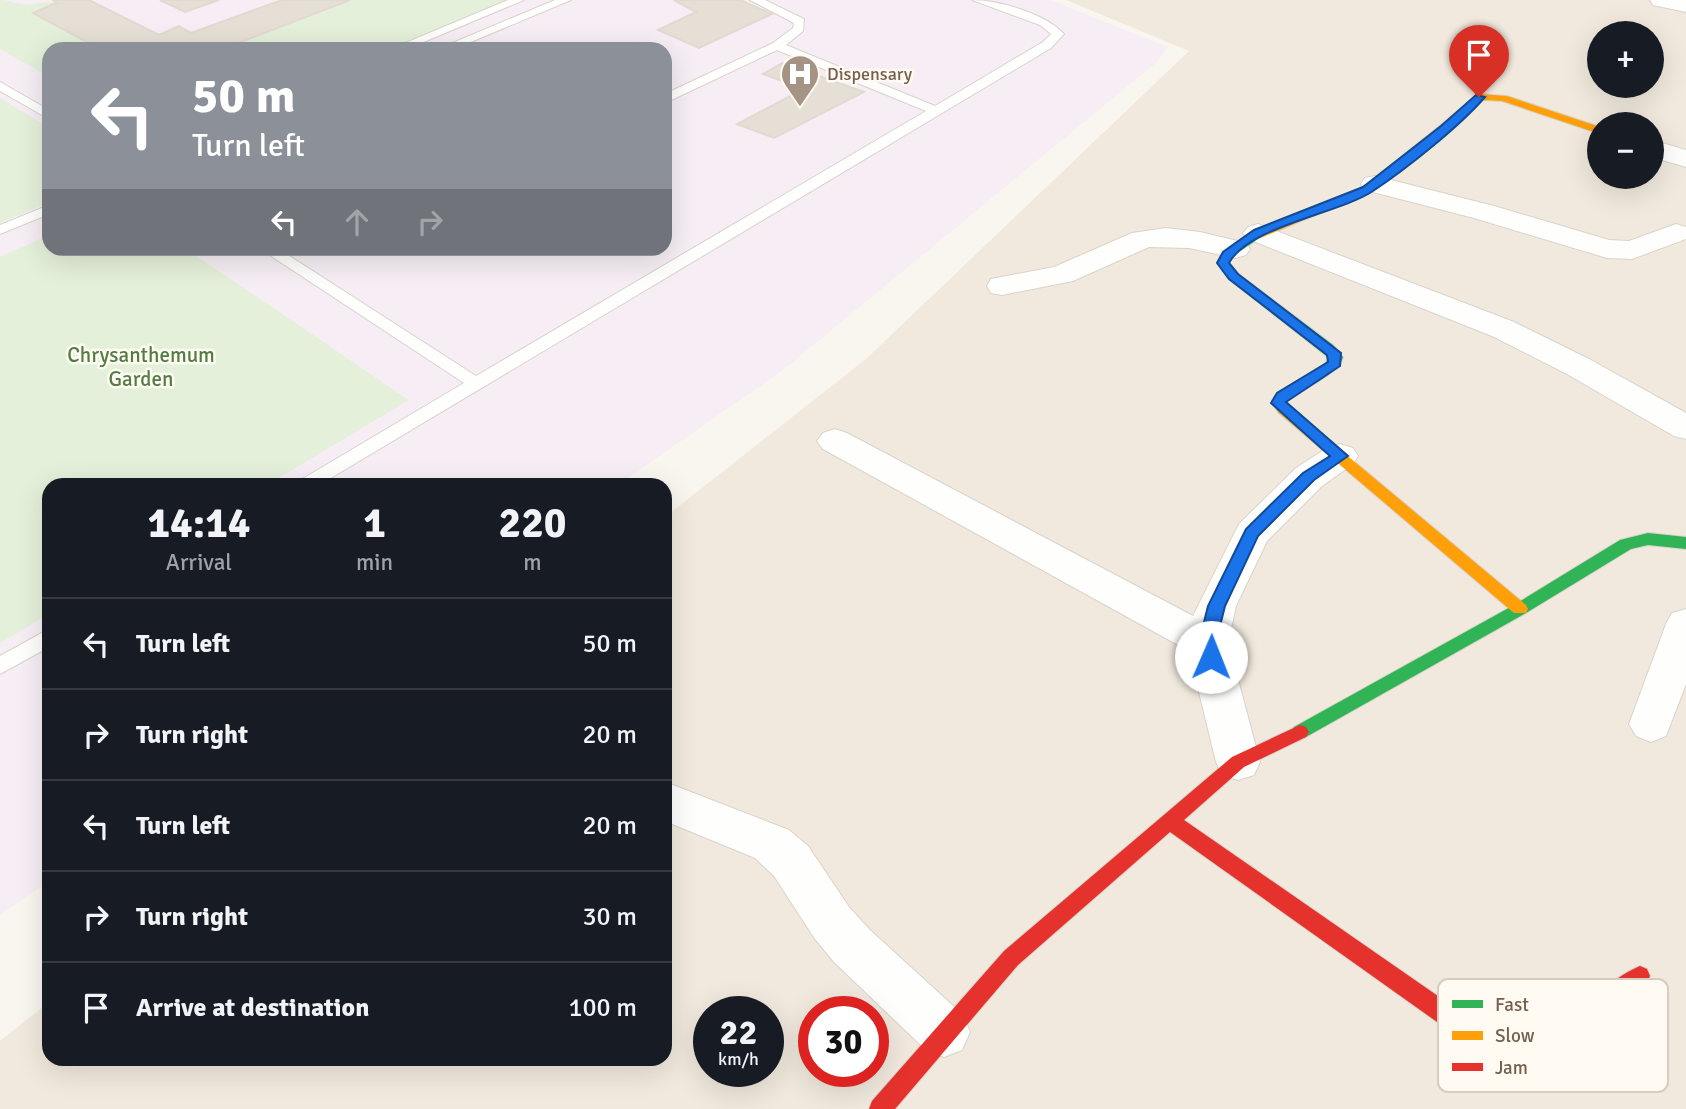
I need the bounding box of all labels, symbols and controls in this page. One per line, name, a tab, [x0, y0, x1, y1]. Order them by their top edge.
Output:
map controls	[1587, 21, 1664, 189]
button: +	[1587, 21, 1664, 98]
pin	[1449, 25, 1509, 97]
icon: arrive	[1460, 36, 1498, 74]
hospital icon: Dispensary	[779, 53, 821, 108]
place label: Dispensary	[827, 63, 913, 85]
text: 50 m	[192, 66, 295, 126]
icon: left	[77, 70, 168, 161]
button: −	[1587, 112, 1664, 189]
text: Turn left	[192, 126, 305, 165]
icon: left	[265, 203, 303, 241]
icon: ahead	[338, 203, 376, 241]
icon: right	[411, 203, 449, 241]
park label: Chrysanthemum Garden	[67, 342, 215, 392]
text: 14:14	[147, 498, 251, 549]
text: 1	[363, 498, 386, 549]
text: 220	[498, 498, 567, 549]
text: Arrival	[166, 548, 232, 577]
text: min	[356, 548, 393, 577]
text: m	[523, 548, 542, 577]
position arrow	[1174, 620, 1248, 694]
icon: left	[77, 625, 115, 663]
text: Turn left	[136, 628, 230, 660]
text: 50 m	[582, 628, 637, 660]
icon: right	[77, 716, 115, 754]
text: Turn right	[136, 719, 248, 751]
text: 20 m	[582, 719, 637, 751]
icon: left	[77, 807, 115, 845]
text: Turn left	[136, 810, 230, 842]
text: 20 m	[582, 810, 637, 842]
icon: right	[77, 898, 115, 936]
text: Turn right	[136, 901, 248, 933]
text: 30 m	[582, 901, 637, 933]
legend	[1438, 979, 1668, 1092]
icon: arrive	[77, 989, 115, 1027]
text: Arrive at destination	[136, 992, 369, 1024]
text: 100 m	[568, 992, 637, 1024]
text: Fast	[1495, 993, 1529, 1017]
speed limit sign: 30	[798, 996, 889, 1087]
text: 22	[720, 1011, 757, 1054]
text: Slow	[1495, 1024, 1535, 1048]
text: km/h	[718, 1048, 759, 1070]
text: Jam	[1495, 1056, 1528, 1080]

